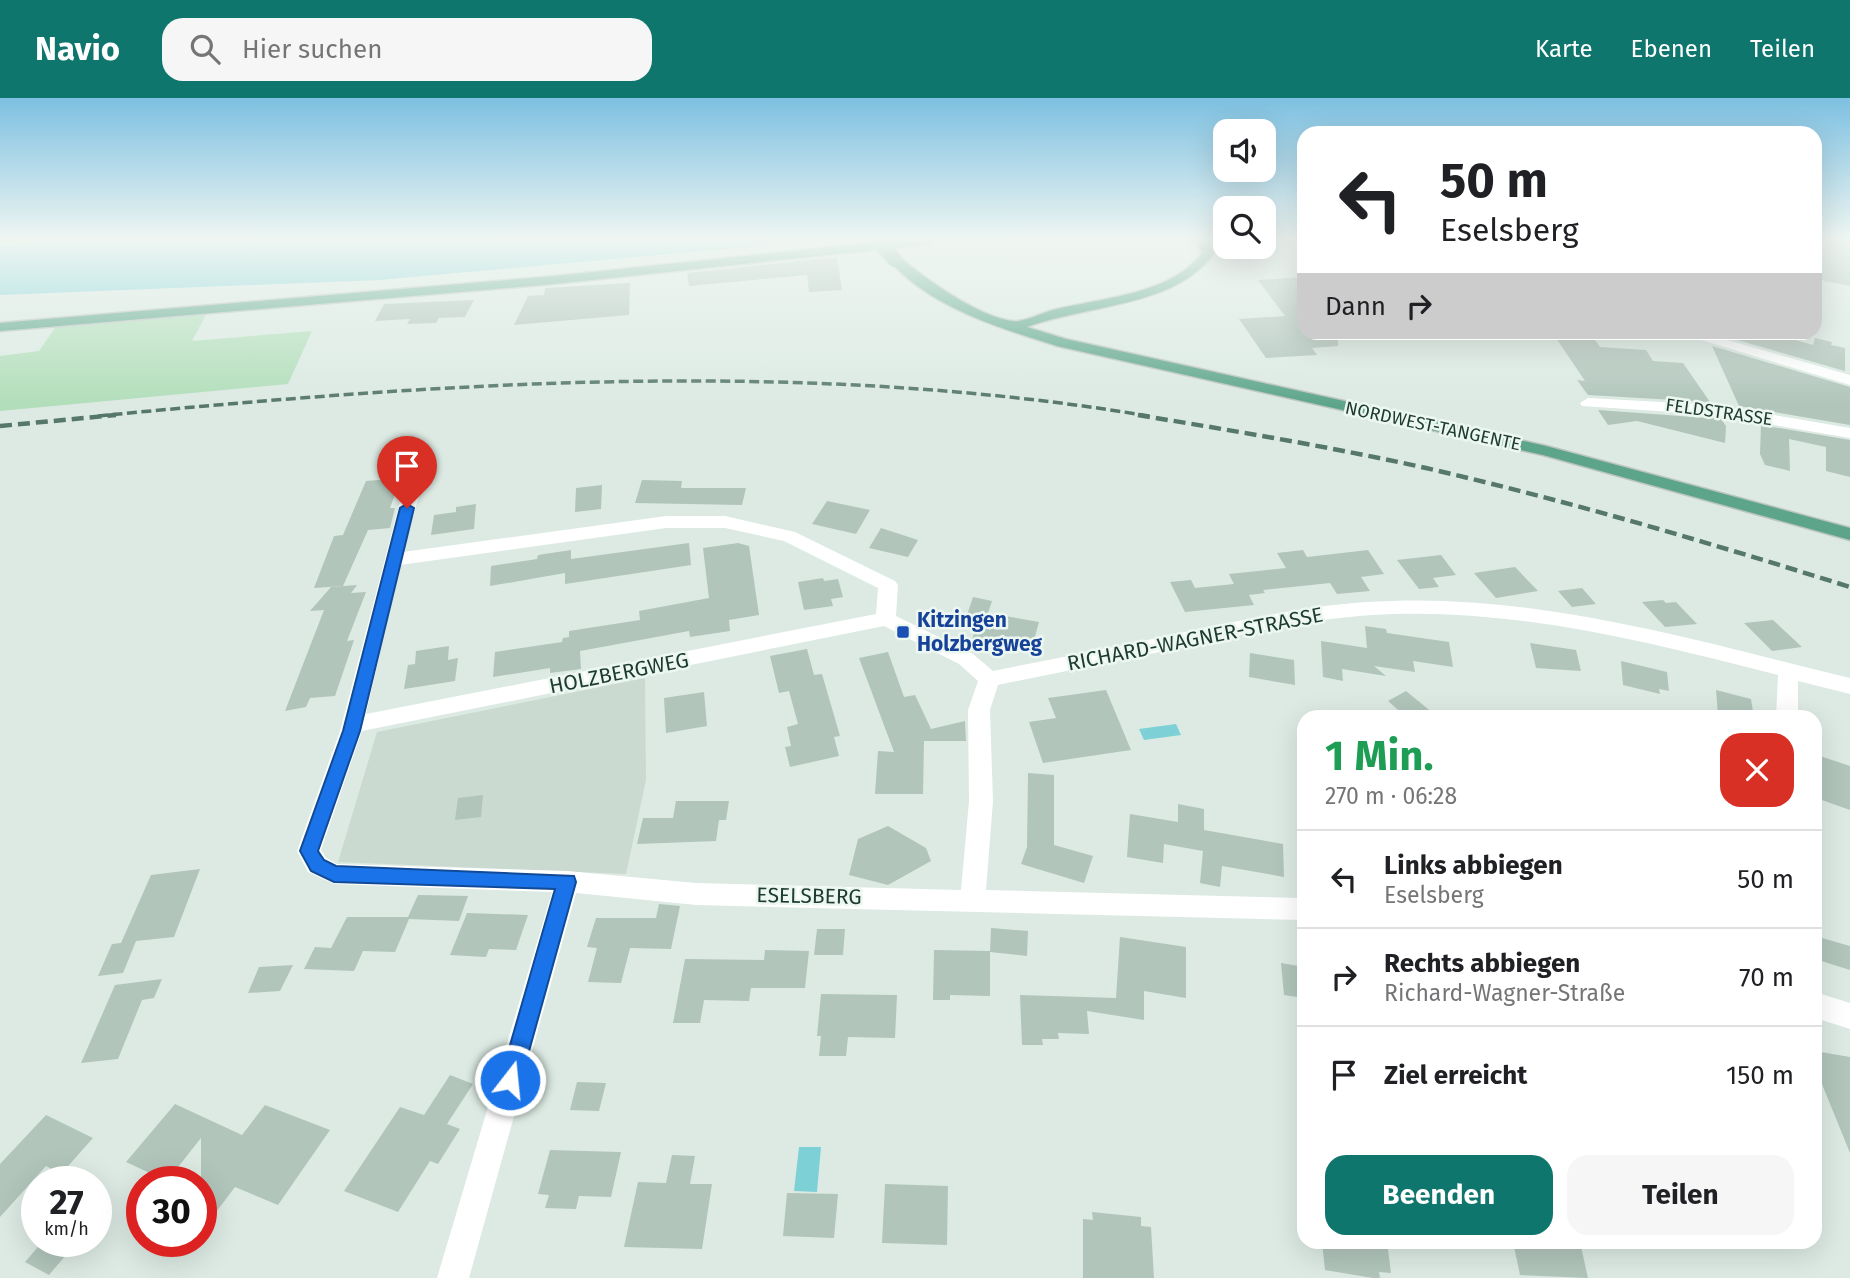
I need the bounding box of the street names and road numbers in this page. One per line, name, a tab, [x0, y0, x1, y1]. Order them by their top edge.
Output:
street label: FELDSTRASSE	[1664, 394, 1774, 430]
street label: NORDWEST-TANGENTE	[1343, 397, 1523, 455]
street label: RICHARD-WAGNER-STRASSE	[1065, 601, 1325, 677]
street label: HOLZBERGWEG	[547, 647, 691, 699]
street label: ESELSBERG	[756, 882, 862, 910]

